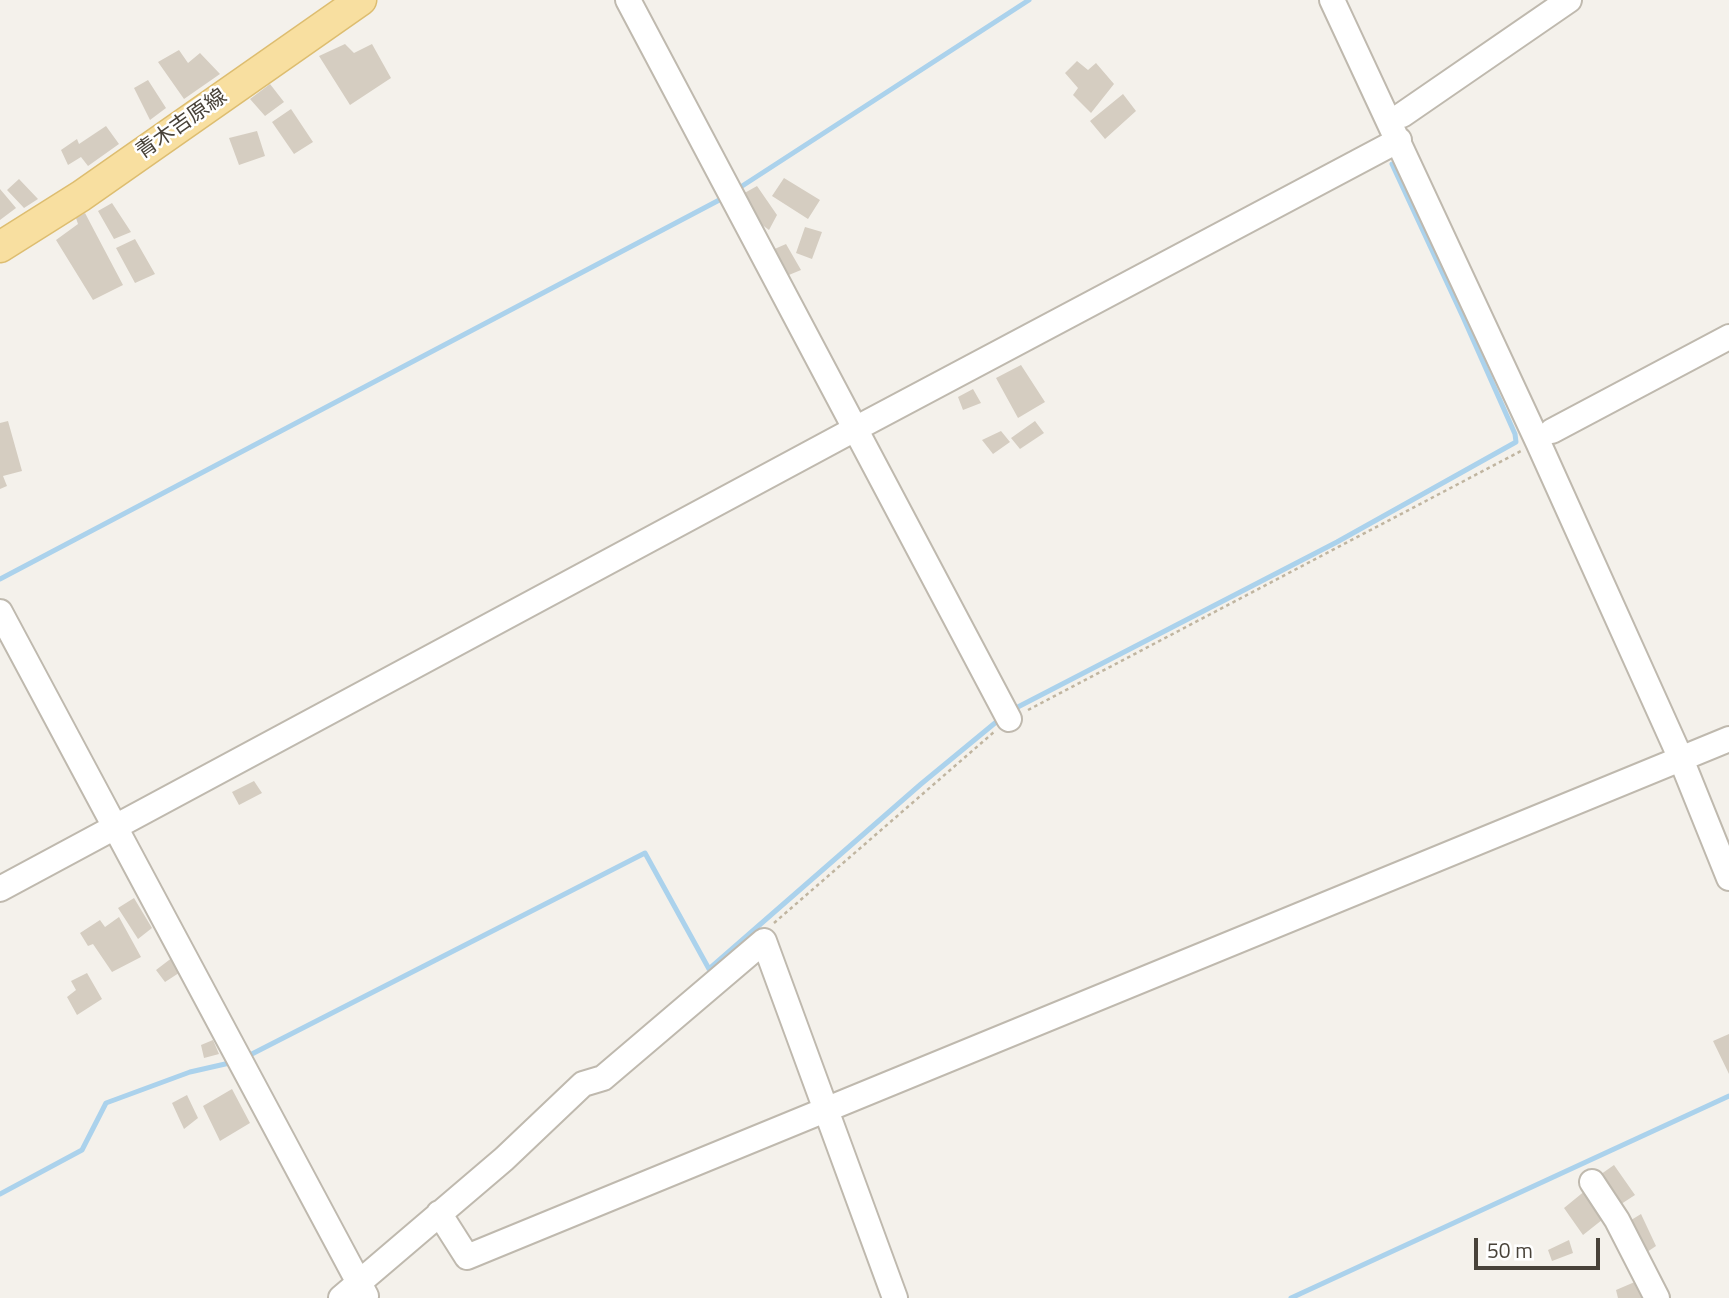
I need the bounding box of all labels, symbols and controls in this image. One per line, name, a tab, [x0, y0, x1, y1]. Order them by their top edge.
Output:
street label: 青木吉原線	[132, 85, 232, 165]
scale bar	[1477, 1224, 1603, 1268]
text: 50 m	[1487, 1234, 1533, 1266]

